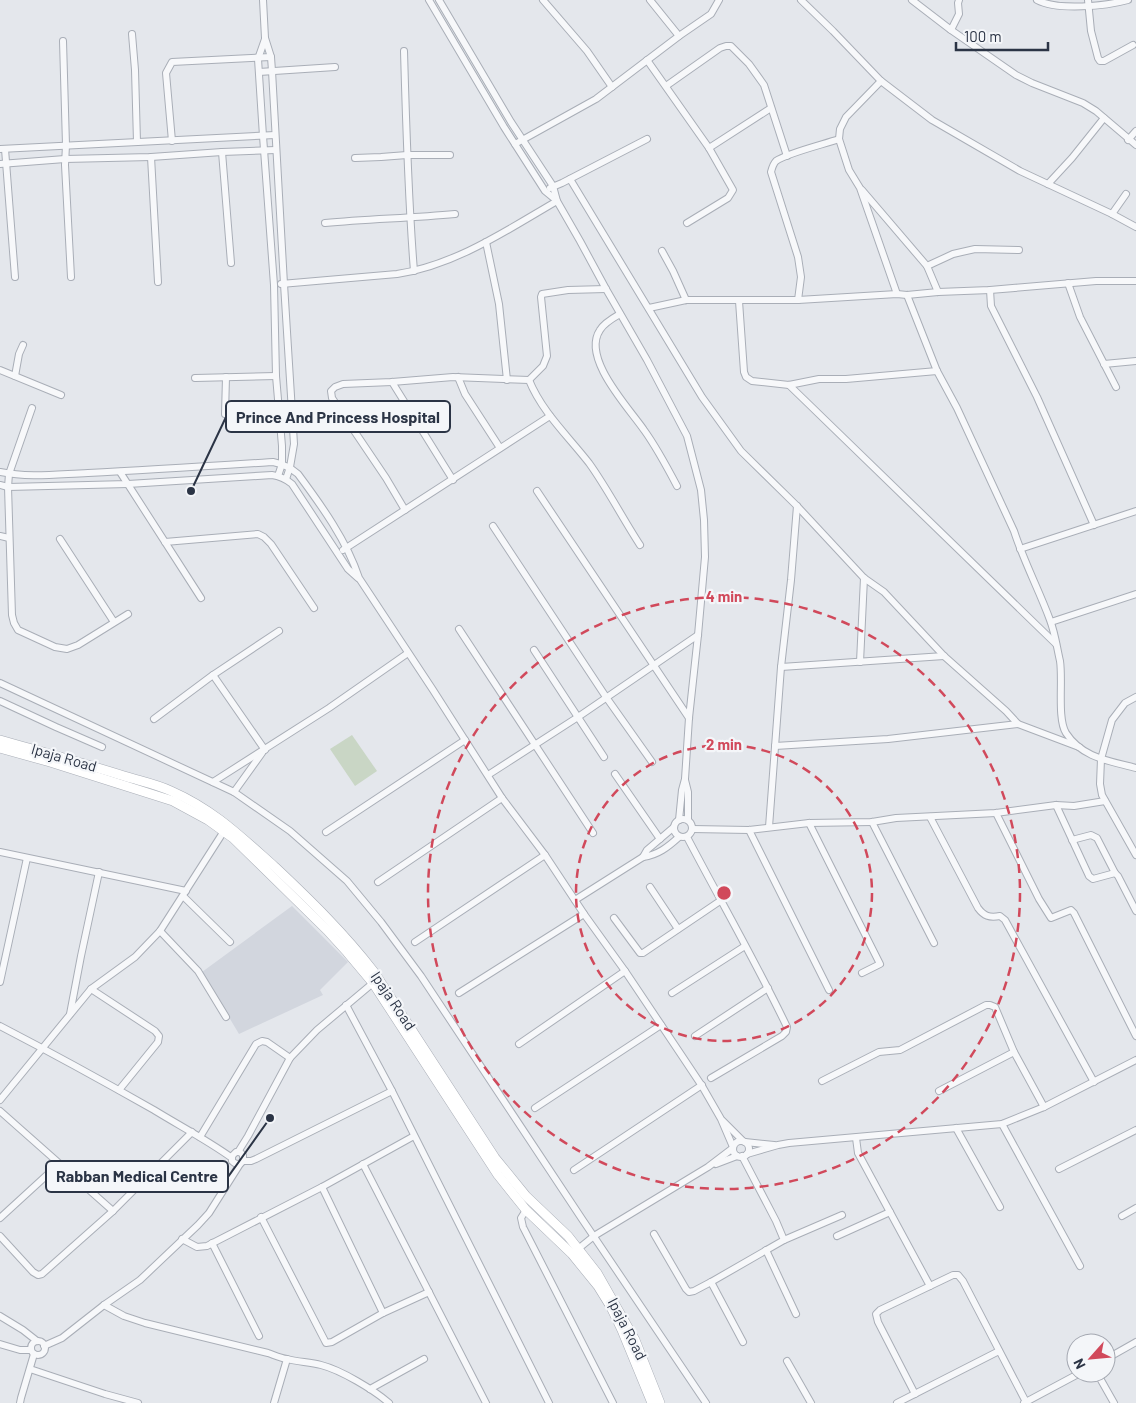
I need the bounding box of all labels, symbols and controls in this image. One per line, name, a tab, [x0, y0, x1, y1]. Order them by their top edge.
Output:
scale bar	[956, 20, 1048, 52]
text: 100 m	[964, 27, 1002, 45]
callout: Prince And Princess Hospital	[226, 401, 450, 432]
text: Prince And Princess Hospital	[236, 407, 440, 426]
text: 4 min	[706, 587, 742, 605]
text: 2 min	[706, 735, 742, 753]
street label: Ipaja Road	[29, 739, 99, 775]
centre of rings	[715, 884, 733, 902]
street label: Ipaja Road	[368, 967, 420, 1033]
callout: Rabban Medical Centre	[46, 1161, 228, 1192]
text: Rabban Medical Centre	[56, 1166, 218, 1185]
street label: Ipaja Road	[605, 1294, 651, 1363]
north arrow	[1066, 1333, 1116, 1383]
text: N	[1069, 1356, 1089, 1372]

